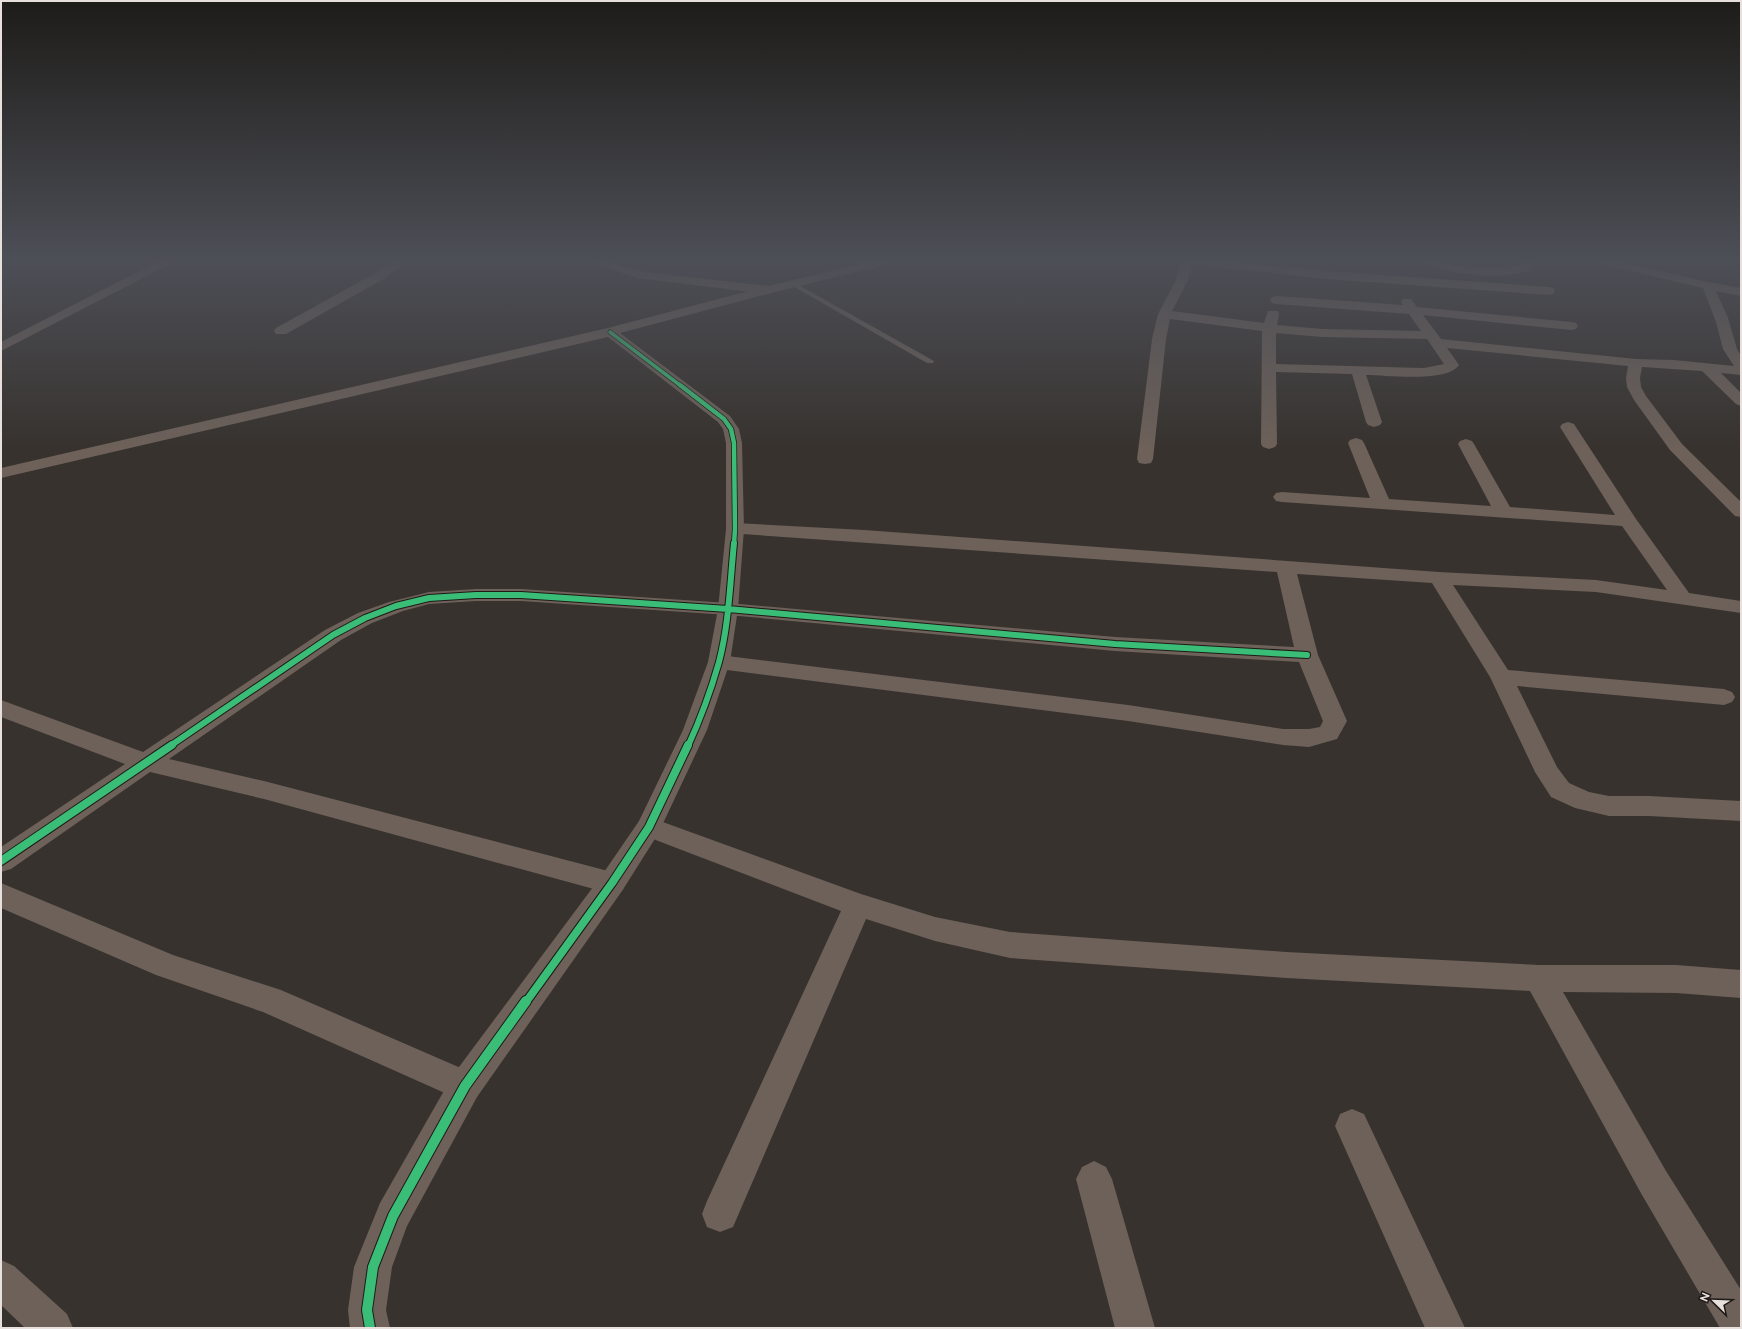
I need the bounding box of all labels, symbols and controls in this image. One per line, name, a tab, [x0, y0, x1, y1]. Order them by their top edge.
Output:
north arrow	[1694, 1281, 1734, 1321]
text: N	[1698, 1291, 1713, 1304]

